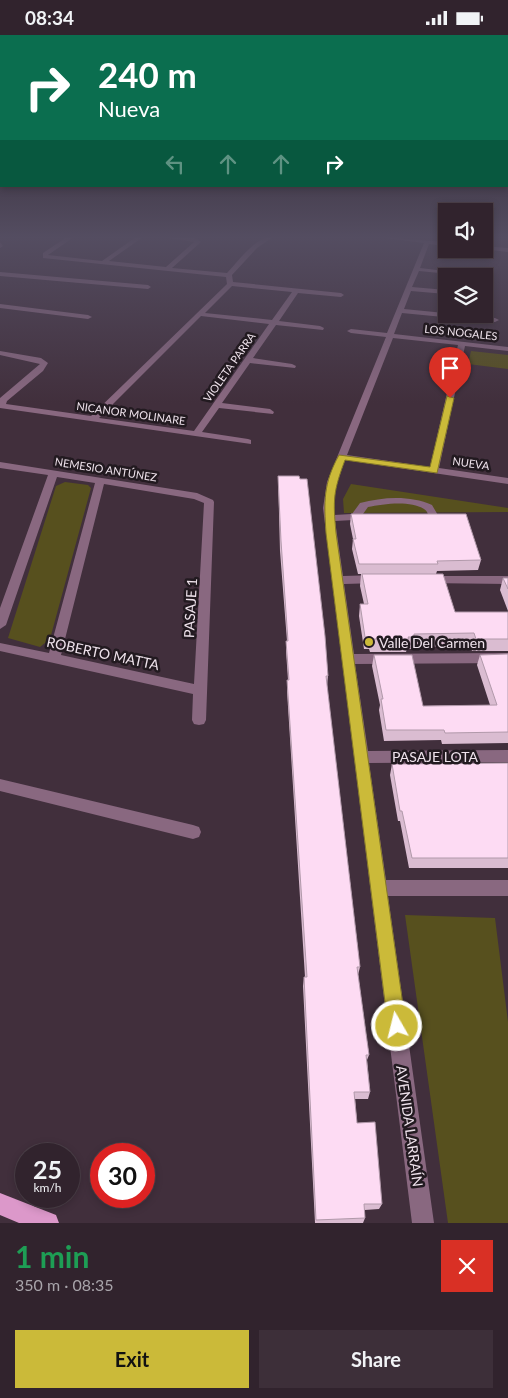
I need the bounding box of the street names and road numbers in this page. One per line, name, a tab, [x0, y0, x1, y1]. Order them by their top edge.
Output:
street label: LOS NOGALES	[424, 322, 498, 342]
street label: VIOLETA PARRA	[200, 329, 258, 404]
street label: NICANOR MOLINARE	[76, 399, 186, 427]
street label: NEMESIO ANTÚNEZ	[54, 454, 158, 484]
street label: NUEVA	[452, 454, 491, 472]
street label: PASAJE 1	[180, 578, 200, 638]
street label: ROBERTO MATTA	[45, 633, 161, 673]
street label: PASAJE LOTA	[392, 748, 478, 765]
street label: AVENIDA LARRAÍN	[393, 1064, 427, 1188]

